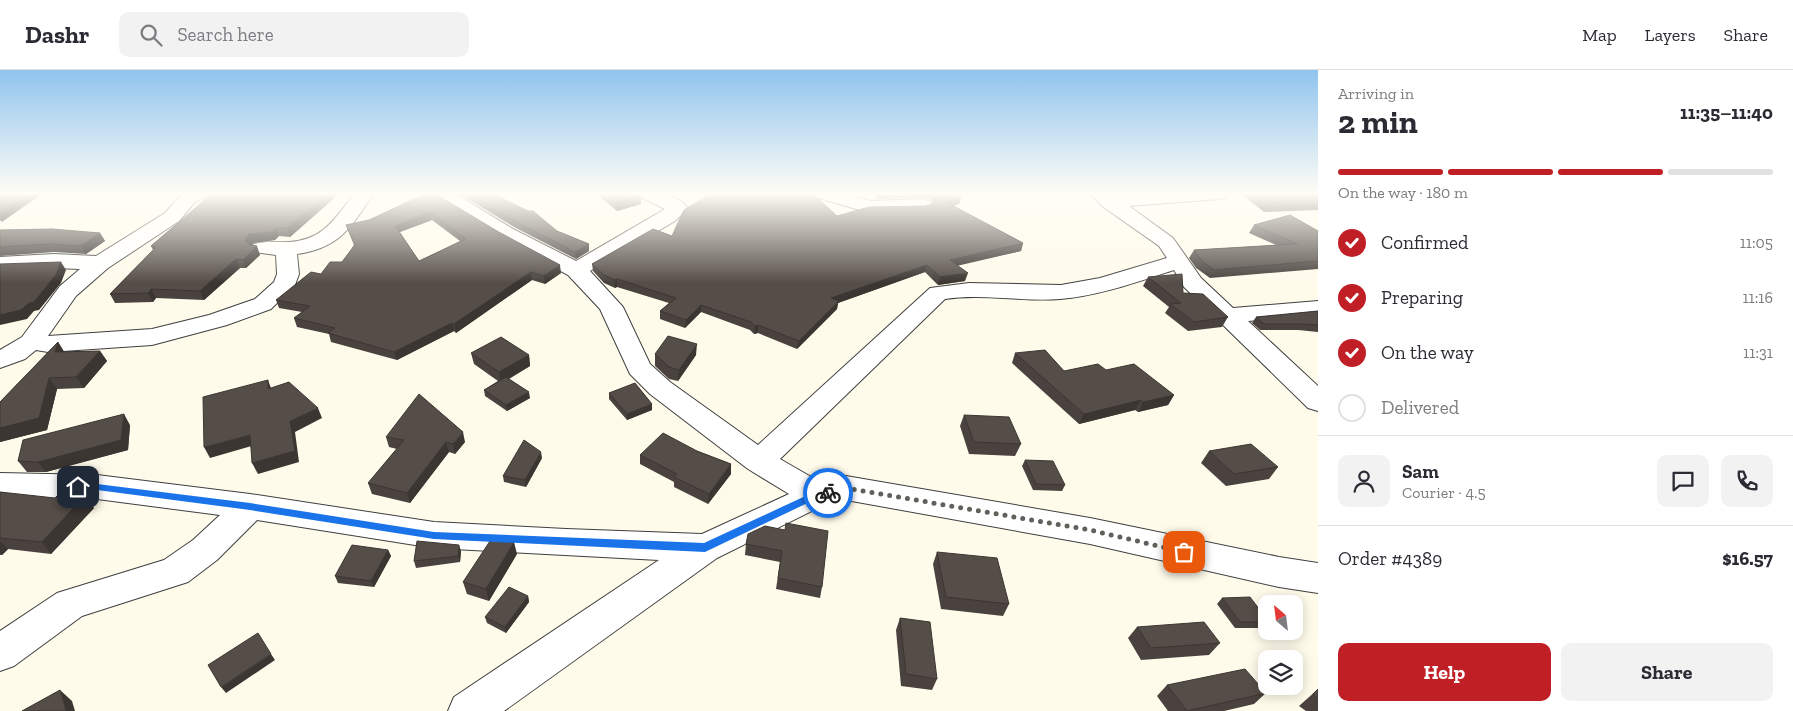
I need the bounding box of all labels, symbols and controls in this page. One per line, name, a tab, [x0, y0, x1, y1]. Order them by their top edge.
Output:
search box	[119, 12, 469, 57]
text: Dashr	[25, 20, 89, 49]
icon: search	[137, 21, 165, 49]
text: Search here	[177, 23, 274, 46]
text: Map	[1582, 24, 1617, 46]
text: Layers	[1645, 24, 1696, 46]
text: Share	[1724, 24, 1768, 46]
text: Arriving in	[1338, 84, 1414, 103]
text: 11:35–11:40	[1680, 101, 1773, 124]
text: 2 min	[1338, 103, 1418, 141]
text: On the way · 180 m	[1338, 183, 1468, 202]
icon: check	[1338, 229, 1366, 257]
text: Confirmed	[1381, 231, 1468, 254]
text: 11:05	[1740, 233, 1773, 252]
icon: check	[1338, 284, 1366, 312]
text: Preparing	[1381, 286, 1463, 309]
text: 11:16	[1742, 288, 1773, 307]
icon: check	[1338, 339, 1366, 367]
text: On the way	[1381, 341, 1474, 364]
text: 11:31	[1743, 343, 1773, 362]
text: Delivered	[1381, 396, 1459, 419]
button: person	[1338, 455, 1390, 507]
button: chat	[1657, 455, 1709, 507]
button: phone	[1721, 455, 1773, 507]
text: Sam	[1402, 460, 1439, 483]
pin	[57, 466, 99, 508]
courier	[803, 468, 853, 518]
icon: home	[64, 473, 92, 501]
icon: bike	[814, 479, 842, 507]
text: Courier · 4.5	[1402, 483, 1486, 502]
pin	[1163, 531, 1205, 573]
icon: bag	[1170, 538, 1198, 566]
text: Order #4389	[1338, 547, 1442, 570]
text: $16.57	[1722, 547, 1773, 570]
north arrow	[1258, 595, 1302, 640]
map controls	[1258, 595, 1303, 695]
button: Help	[1338, 643, 1551, 701]
button: Share	[1561, 643, 1773, 701]
button: layers	[1258, 650, 1303, 695]

